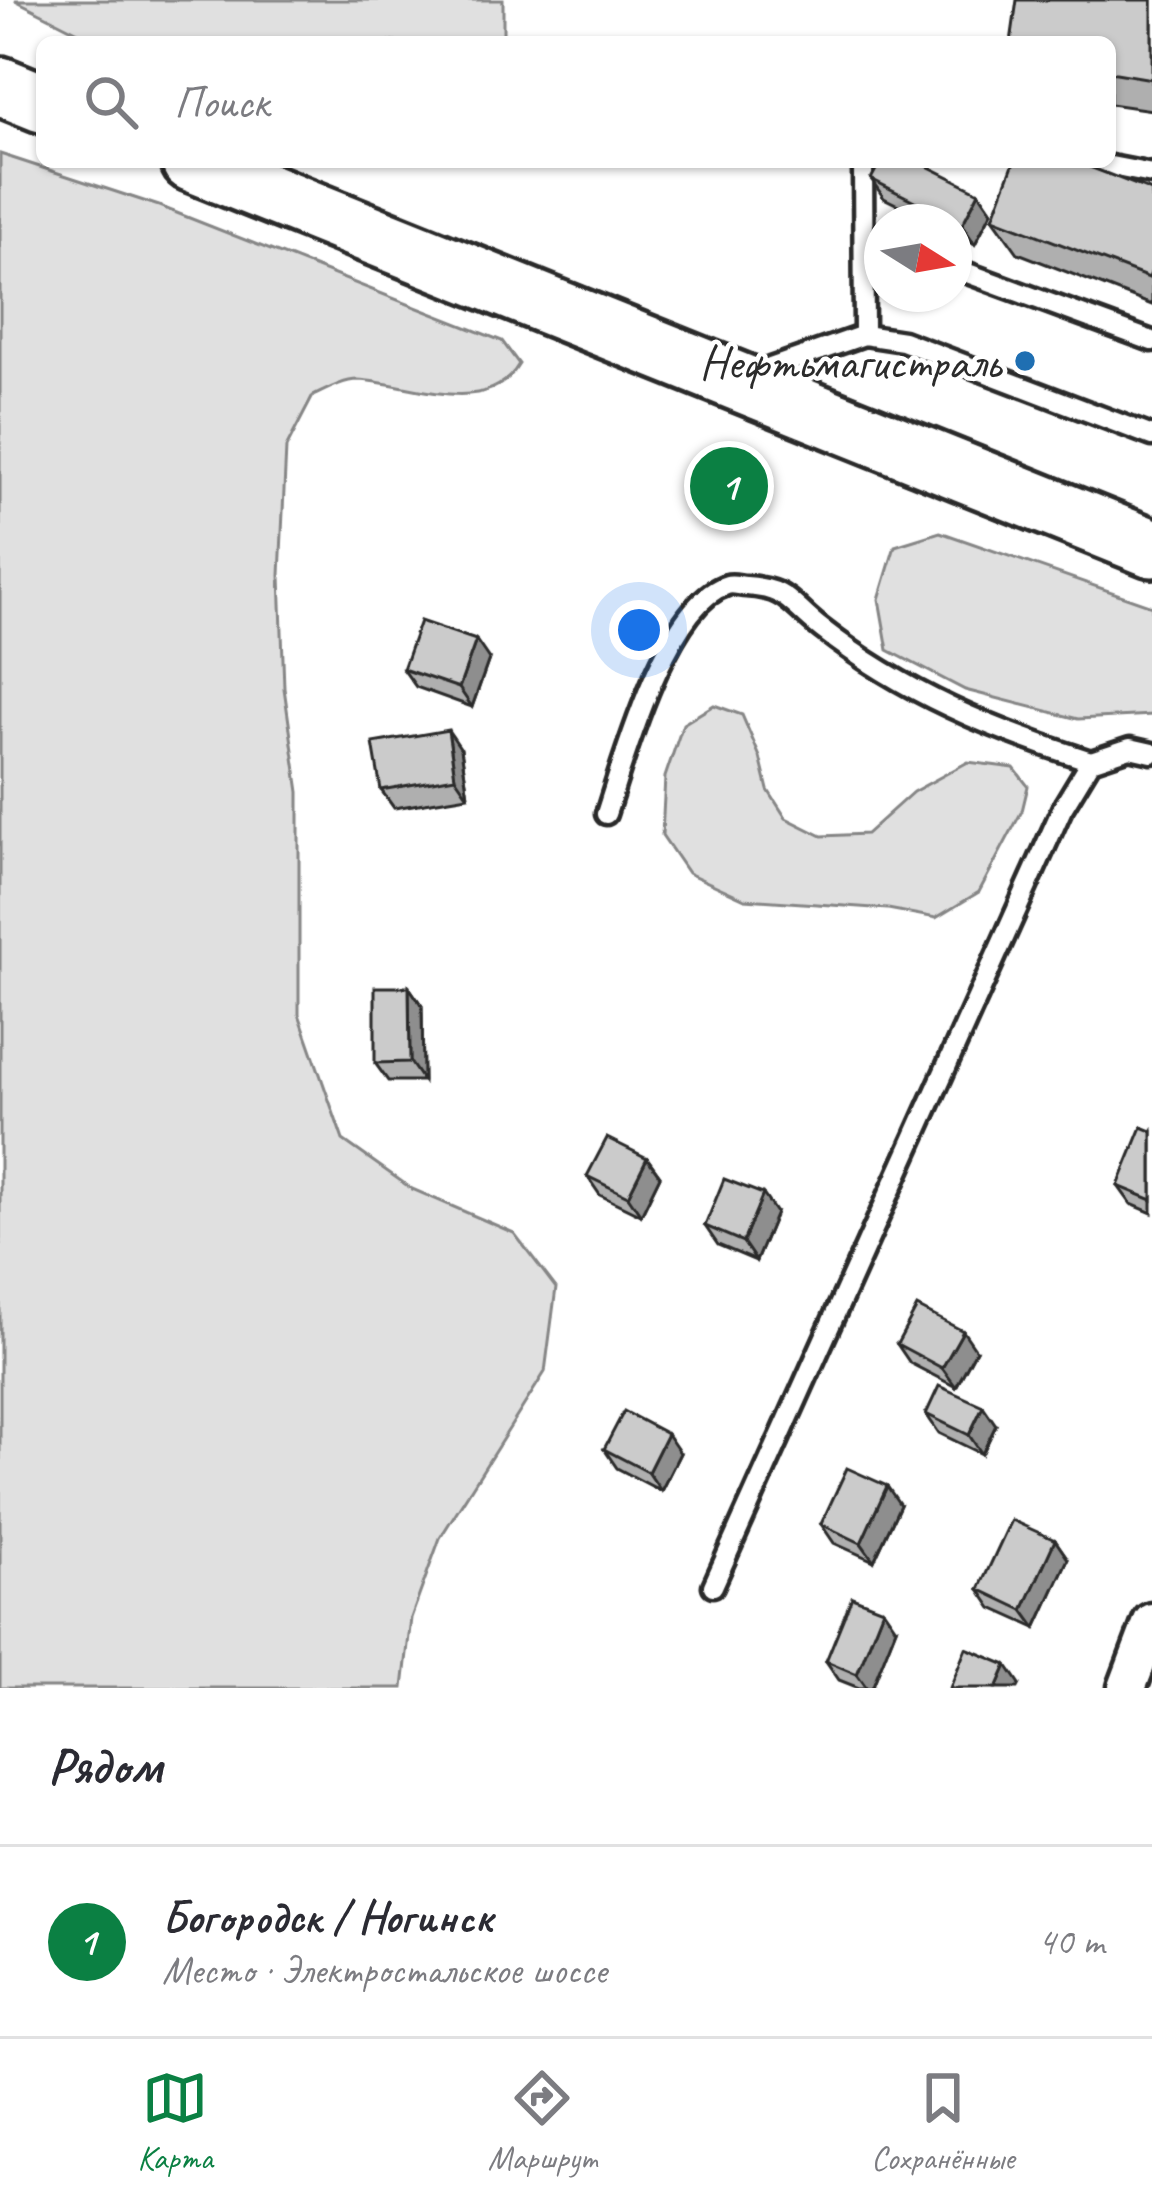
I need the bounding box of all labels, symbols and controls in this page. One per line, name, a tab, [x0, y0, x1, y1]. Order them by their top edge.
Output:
search box	[36, 36, 1116, 168]
icon: search	[78, 69, 144, 135]
text: Поиск	[174, 74, 269, 131]
north arrow	[864, 204, 972, 312]
place label: Нефтьмагистраль	[699, 332, 1003, 392]
marker: Нефтьмагистраль	[1012, 348, 1038, 374]
pin: 1	[690, 441, 768, 531]
your location	[609, 600, 669, 660]
text: Рядом	[48, 1734, 162, 1798]
text: Богородск / Ногинск	[162, 1889, 492, 1946]
text: 1	[78, 1917, 96, 1966]
text: 40 m	[1038, 1917, 1104, 1966]
text: Место · Электростальское шоссе	[162, 1946, 607, 1995]
tab: Карта	[137, 2065, 213, 2179]
tab: Маршрут	[488, 2065, 597, 2179]
tab: Сохранённые	[871, 2065, 1015, 2179]

